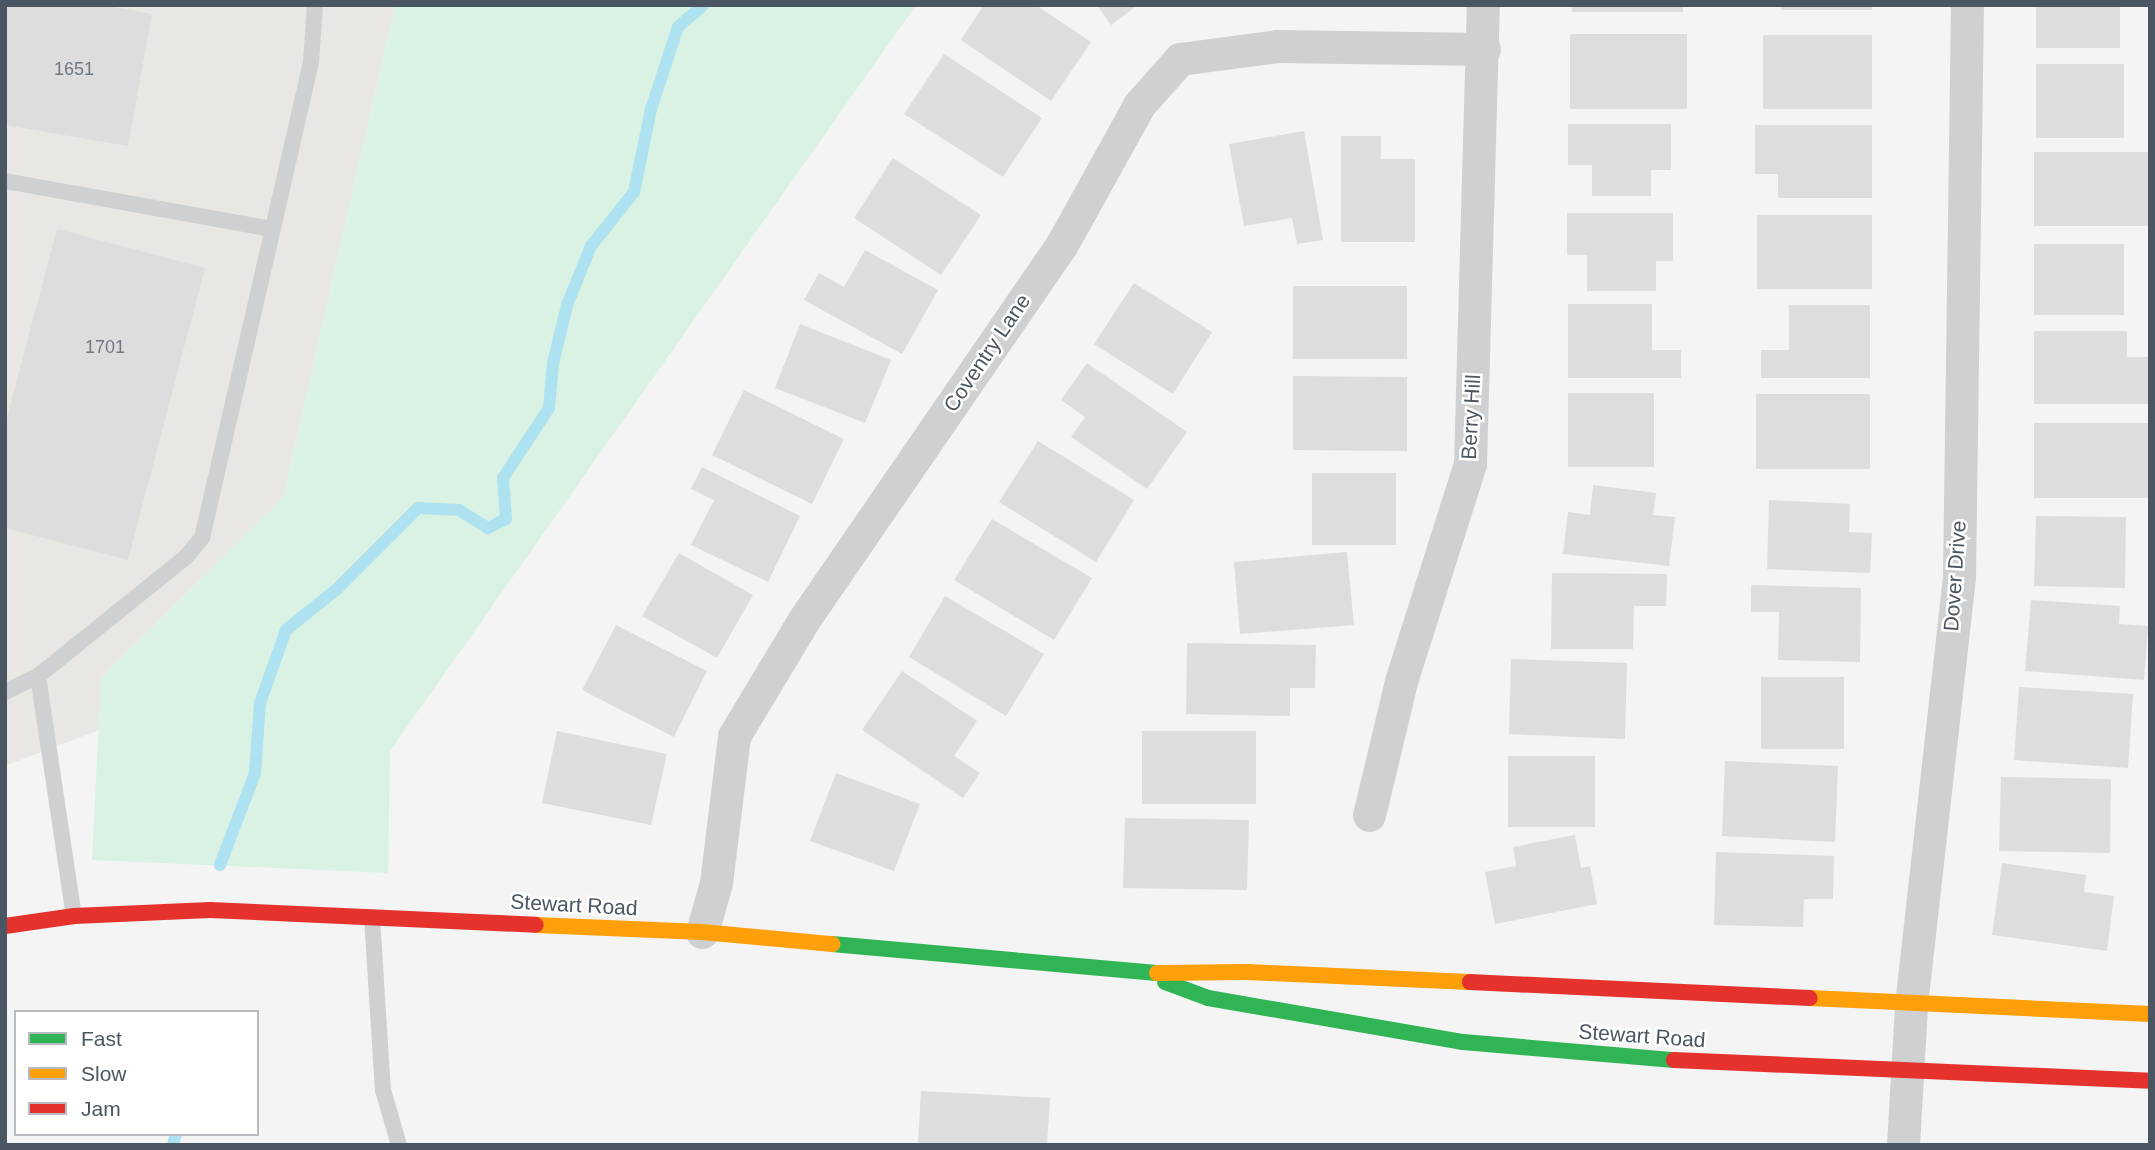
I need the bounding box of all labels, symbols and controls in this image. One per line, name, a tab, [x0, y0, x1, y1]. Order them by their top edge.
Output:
house number: 1651	[54, 58, 94, 80]
street label: Coventry Lane	[938, 289, 1036, 417]
house number: 1701	[85, 336, 125, 358]
street label: Berry Hill	[1456, 374, 1486, 460]
street label: Dover Drive	[1939, 520, 1971, 632]
street label: Stewart Road	[510, 889, 638, 921]
legend	[14, 1010, 259, 1136]
street label: Stewart Road	[1578, 1019, 1706, 1053]
text: Fast	[81, 1027, 122, 1050]
text: Slow	[81, 1062, 127, 1085]
text: Jam	[81, 1097, 121, 1120]

